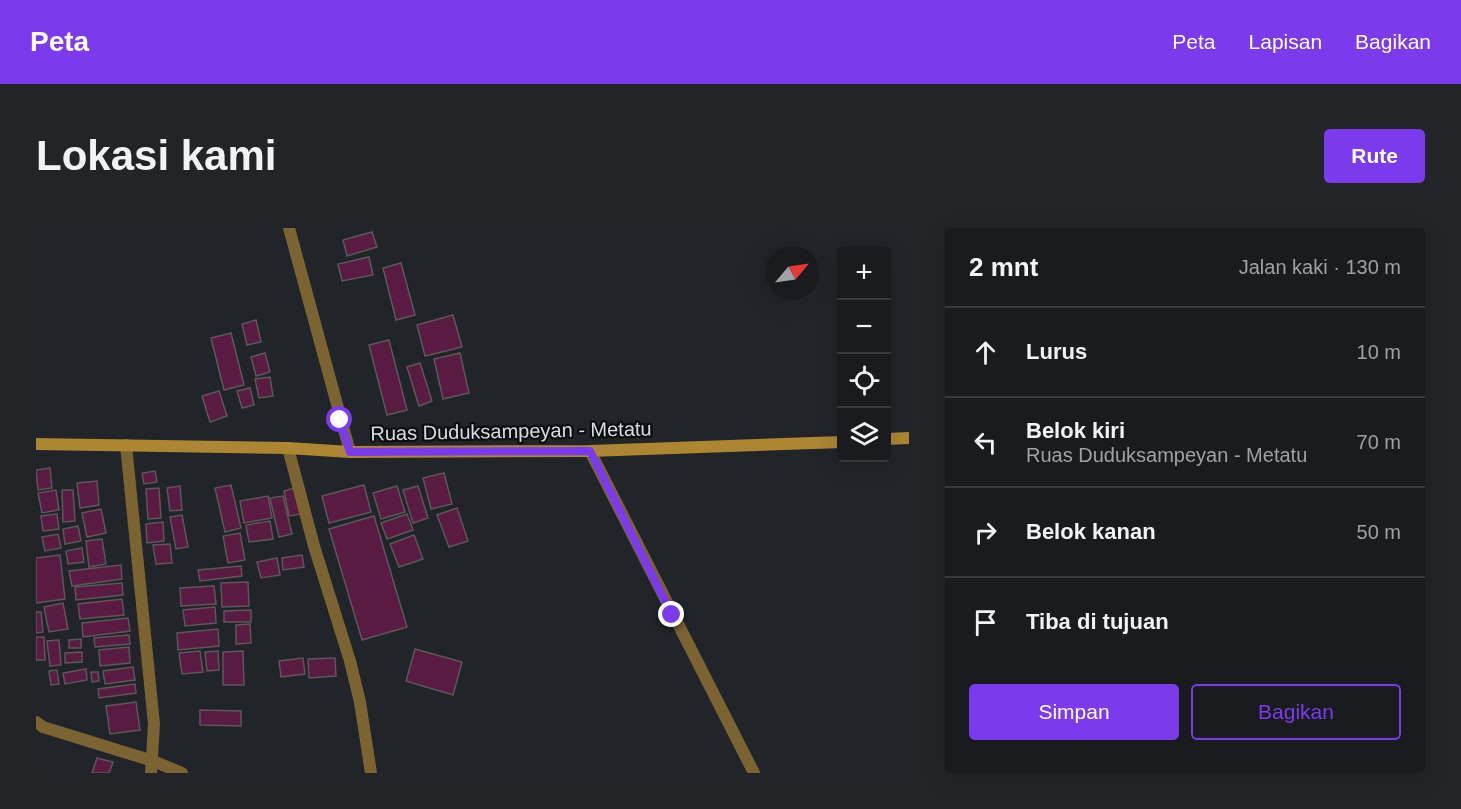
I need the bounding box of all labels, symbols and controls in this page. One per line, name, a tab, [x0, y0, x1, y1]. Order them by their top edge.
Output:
text: Peta	[30, 26, 89, 57]
text: Peta	[1172, 30, 1216, 53]
text: Lapisan	[1249, 30, 1322, 53]
text: Bagikan	[1355, 30, 1431, 53]
button: Rute	[1324, 129, 1425, 183]
text: Lokasi kami	[36, 132, 276, 179]
north arrow	[765, 246, 819, 300]
map controls	[837, 246, 891, 462]
button: +	[837, 246, 891, 300]
text: 2 mnt	[969, 252, 1038, 282]
text: Jalan kaki · 130 m	[1239, 256, 1401, 278]
button: −	[837, 300, 891, 354]
icon: ahead	[969, 336, 1002, 369]
text: Lurus	[1026, 339, 1087, 364]
text: 10 m	[1357, 341, 1401, 363]
button: locate	[837, 354, 891, 408]
route start	[326, 406, 352, 432]
button: layers	[837, 408, 891, 462]
street label: Ruas Duduksampeyan - Metatu	[370, 418, 652, 444]
text: Belok kiri	[1026, 418, 1125, 443]
icon: left	[969, 426, 1002, 459]
text: 70 m	[1357, 431, 1401, 453]
text: Ruas Duduksampeyan - Metatu	[1026, 444, 1307, 466]
icon: right	[969, 516, 1002, 549]
text: Belok kanan	[1026, 519, 1156, 544]
text: 50 m	[1357, 521, 1401, 543]
route end	[658, 601, 684, 627]
icon: arrive	[969, 606, 1002, 639]
text: Tiba di tujuan	[1026, 609, 1169, 634]
button: Simpan	[969, 684, 1179, 740]
button: Bagikan	[1191, 684, 1401, 740]

